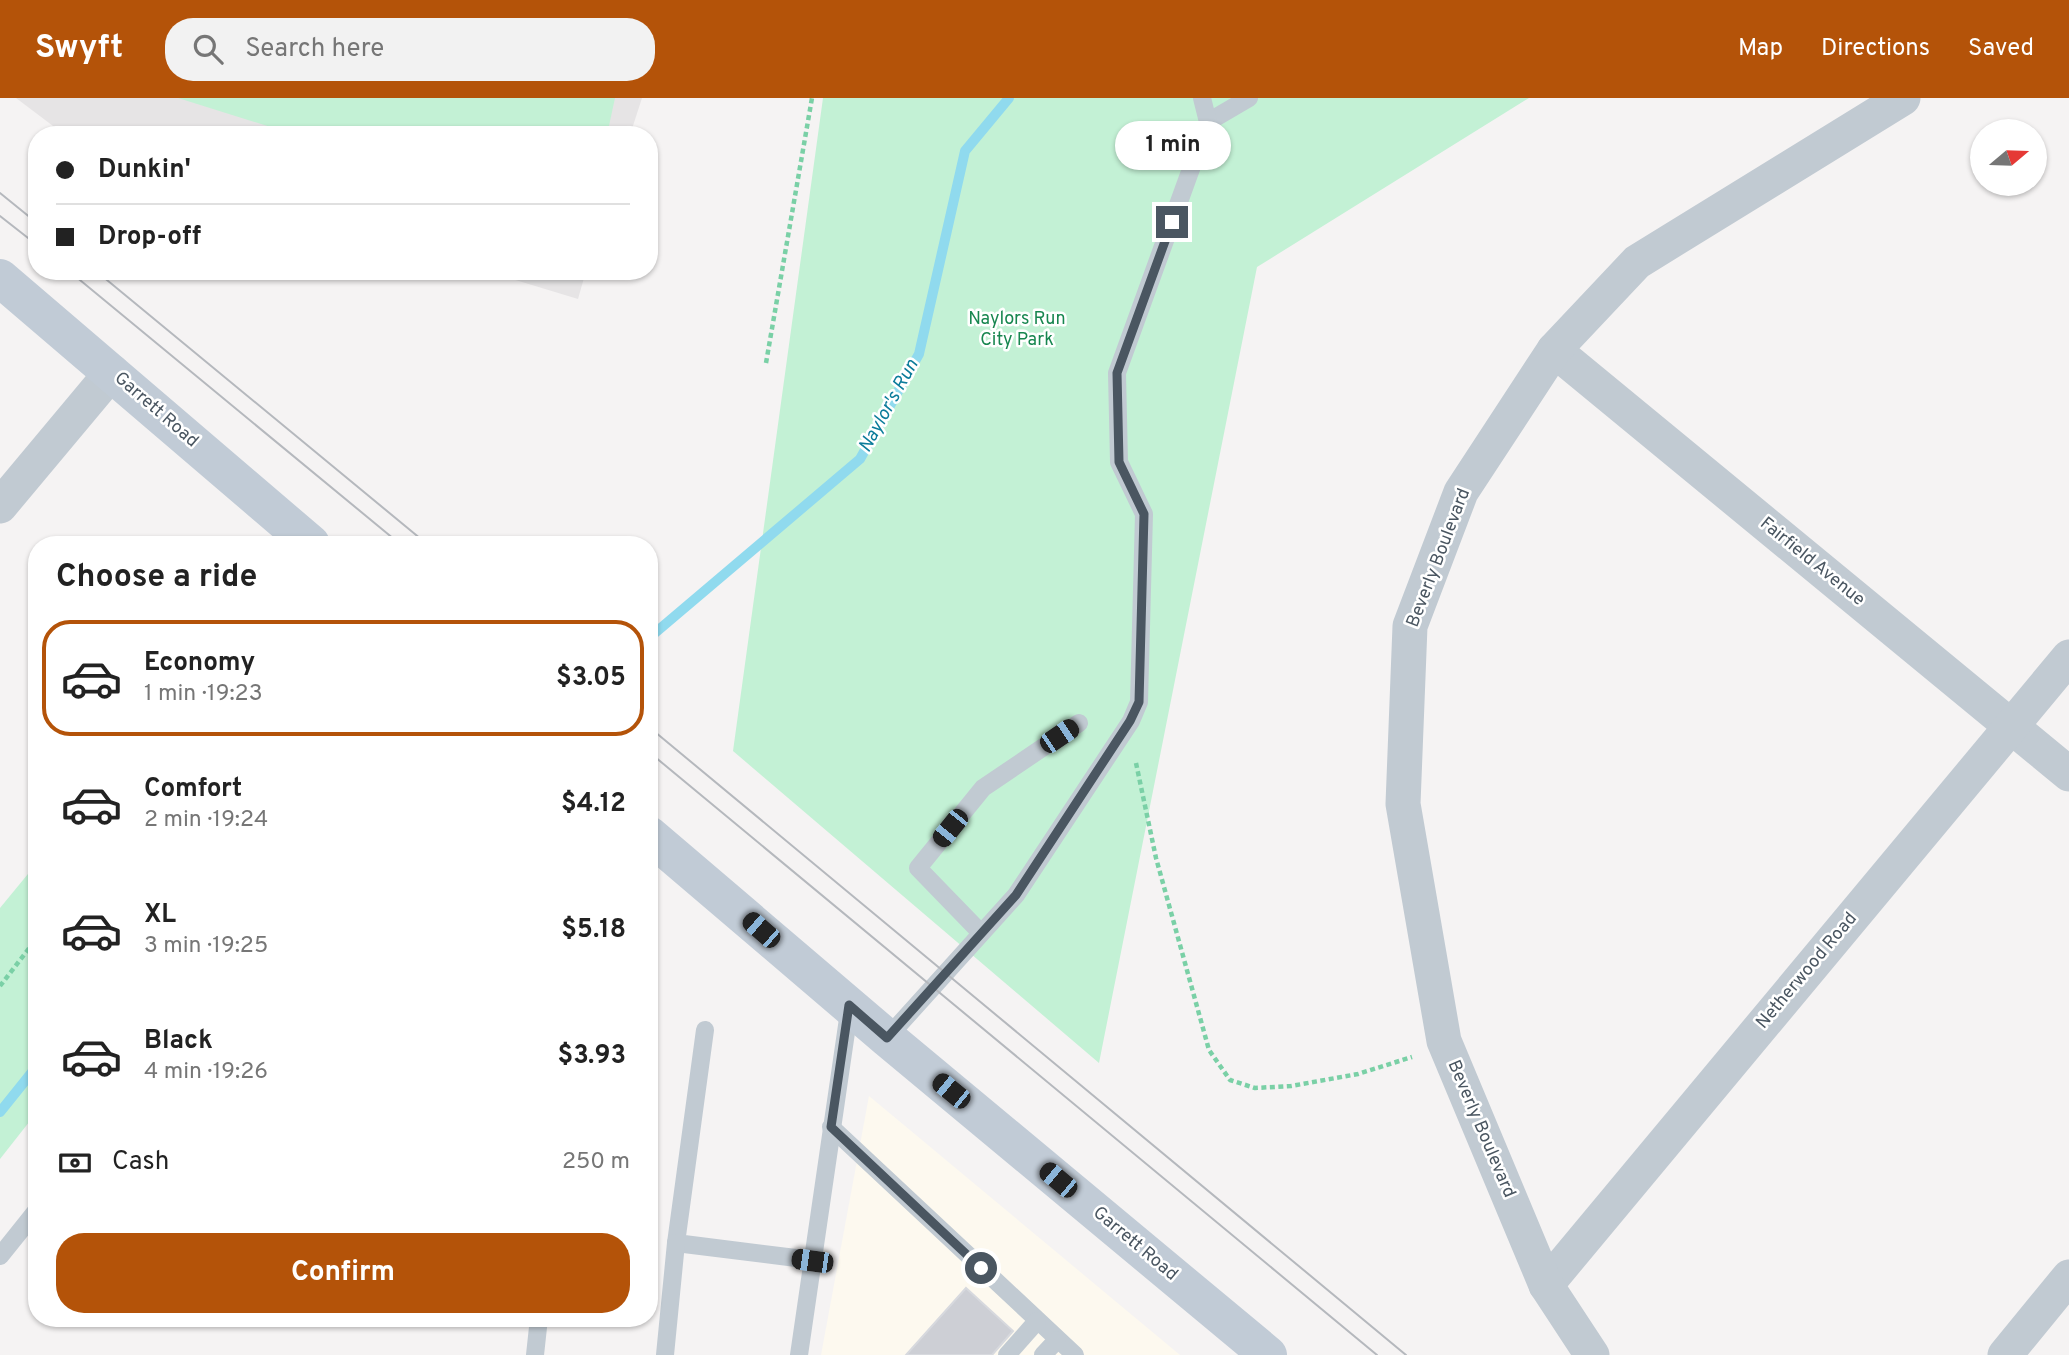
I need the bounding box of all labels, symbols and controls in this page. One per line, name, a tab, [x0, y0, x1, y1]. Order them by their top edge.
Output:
search box	[165, 18, 655, 81]
text: Swyft	[35, 28, 123, 70]
icon: search	[189, 30, 227, 68]
text: Search here	[245, 33, 384, 66]
text: Map	[1738, 34, 1783, 64]
text: Directions	[1821, 34, 1930, 64]
text: Saved	[1968, 34, 2034, 64]
north arrow	[1970, 119, 2048, 196]
map controls	[1970, 119, 2047, 196]
callout: 1 min	[1114, 121, 1230, 170]
text: 1 min	[1145, 131, 1201, 160]
text: Dunkin'	[98, 154, 191, 187]
route end	[1156, 206, 1188, 238]
text: Drop-off	[98, 221, 201, 254]
park label: Naylors Run City Park	[968, 308, 1066, 352]
water label: Naylor's Run	[854, 355, 925, 457]
street label: Garrett Road	[109, 367, 203, 453]
street label: Beverly Boulevard	[1402, 485, 1476, 631]
street label: Fairfield Avenue	[1755, 513, 1869, 611]
text: Choose a ride	[56, 558, 257, 598]
icon: car	[60, 647, 123, 710]
text: Economy	[144, 647, 255, 680]
text: $3.05	[556, 662, 626, 695]
text: 1 min · 19:23	[144, 680, 262, 709]
car	[1036, 716, 1083, 756]
icon: car	[60, 773, 123, 836]
text: Comfort	[144, 773, 242, 806]
text: $4.12	[561, 788, 626, 821]
car	[929, 805, 972, 851]
text: 2 min · 19:24	[144, 806, 268, 835]
icon: car	[60, 899, 123, 962]
text: XL	[144, 899, 176, 932]
car	[739, 908, 784, 952]
street label: Netherwood Road	[1751, 908, 1863, 1034]
text: $5.18	[561, 914, 626, 947]
text: 3 min · 19:25	[144, 932, 268, 961]
icon: car	[60, 1025, 123, 1088]
text: Black	[144, 1025, 213, 1058]
text: $3.93	[557, 1040, 626, 1073]
street label: Beverly Boulevard	[1442, 1057, 1520, 1201]
text: 4 min · 19:26	[144, 1058, 268, 1087]
car	[929, 1070, 974, 1112]
icon: cash	[56, 1144, 94, 1182]
text: Cash	[112, 1146, 169, 1179]
text: 250 m	[562, 1148, 630, 1177]
car	[1036, 1158, 1081, 1202]
street label: Garrett Road	[1088, 1202, 1182, 1286]
button: Confirm	[56, 1233, 630, 1313]
car	[790, 1248, 835, 1274]
route start	[965, 1252, 997, 1284]

